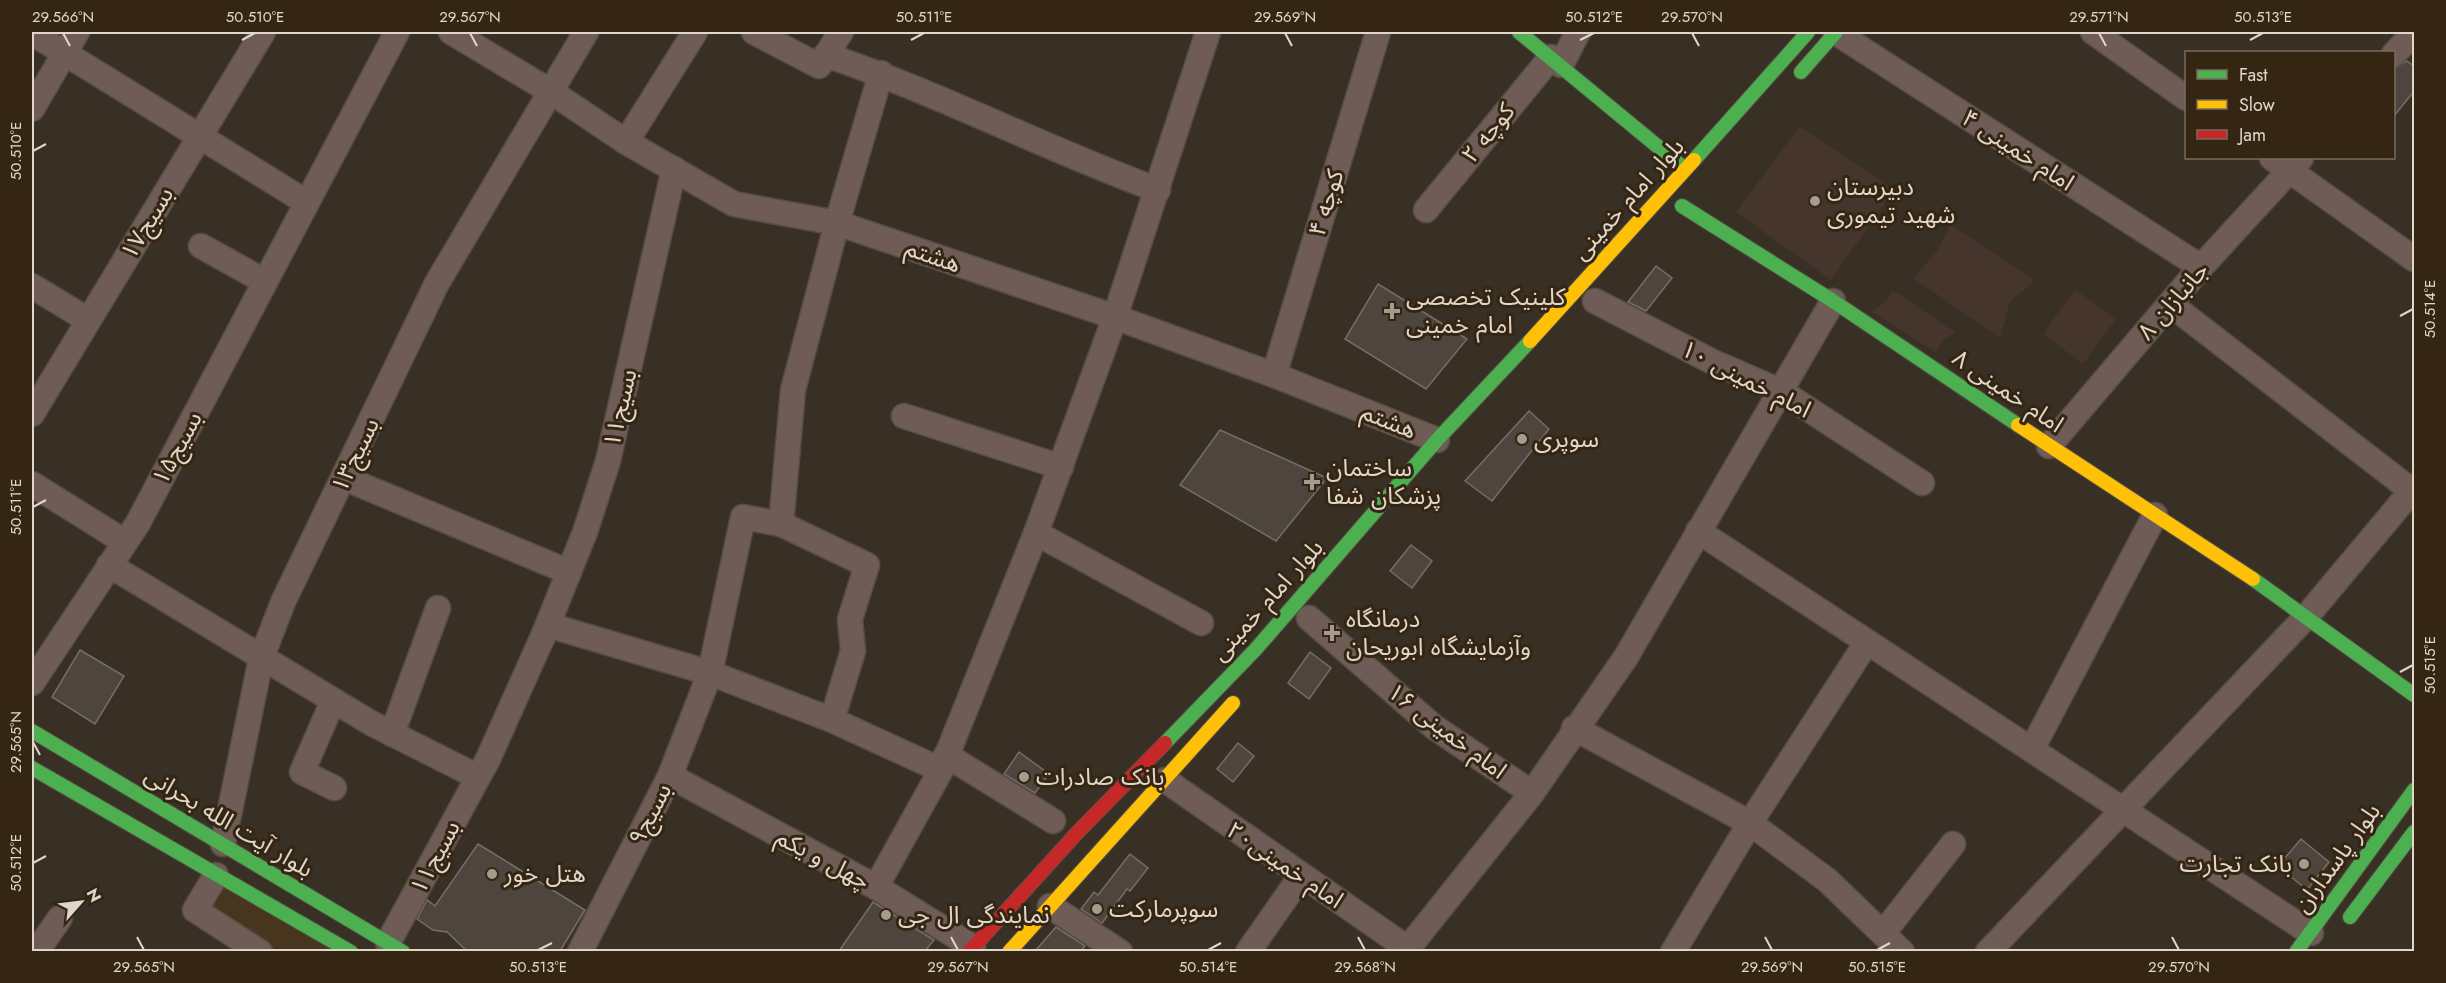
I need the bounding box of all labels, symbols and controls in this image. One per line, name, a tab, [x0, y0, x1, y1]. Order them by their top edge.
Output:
text: 29.566°N	[32, 6, 94, 28]
text: 50.510°E	[226, 6, 284, 28]
text: 29.567°N	[439, 6, 501, 28]
text: 50.511°E	[896, 6, 952, 28]
text: 29.569°N	[1254, 6, 1316, 28]
text: 50.512°E	[1565, 6, 1623, 28]
text: 29.570°N	[1661, 6, 1723, 28]
text: 29.571°N	[2069, 6, 2129, 28]
text: 50.513°E	[2234, 6, 2292, 28]
legend	[2185, 51, 2395, 159]
text: Fast	[2239, 62, 2268, 88]
text: Slow	[2239, 92, 2276, 118]
street label: کوچه ۲	[1453, 94, 1523, 170]
street label: امام خمینی ۴	[1955, 100, 2081, 200]
text: 50.510°E	[5, 122, 27, 180]
text: Jam	[2237, 122, 2266, 148]
street label: بلوار امام خمینی	[1563, 130, 1693, 268]
street label: کوچه ۴	[1299, 164, 1353, 240]
place label: دبیرستان شهید تیموری	[1827, 169, 1955, 232]
street label: بسیج۱۷	[111, 180, 182, 266]
marker: دبیرستان شهید تیموری	[1808, 194, 1822, 208]
street label: هشتم	[901, 230, 966, 281]
street label: جانبازان ۸	[2129, 254, 2217, 348]
place label: کلینیک تخصصی امام خمینی	[1406, 279, 1567, 343]
text: 50.514°E	[2419, 280, 2441, 338]
marker: کلینیک تخصصی امام خمینی	[1383, 302, 1401, 320]
street label: امام خمینی ۱۰	[1675, 331, 1817, 427]
street label: امام خمینی ۸	[1945, 340, 2071, 442]
street label: بسیج۱۱	[594, 366, 645, 450]
street label: هشتم	[1356, 394, 1422, 447]
street label: بسیج۱۵	[143, 405, 211, 491]
street label: بسیج۱۳	[322, 412, 388, 498]
place label: سوپری	[1534, 421, 1599, 456]
marker: سوپری	[1515, 432, 1529, 446]
place label: ساختمان پزشکان شفا	[1326, 450, 1441, 513]
marker: ساختمان پزشکان شفا	[1303, 473, 1321, 491]
text: 50.511°E	[5, 479, 27, 535]
street label: بلوار امام خمینی	[1202, 531, 1332, 669]
place label: درمانگاه وآزمایشگاه ابوریحان	[1346, 601, 1531, 664]
marker: درمانگاه وآزمایشگاه ابوریحان	[1323, 624, 1341, 642]
text: 50.515°E	[2419, 636, 2441, 694]
street label: امام خمینی ۱۶	[1380, 674, 1514, 788]
text: 29.565°N	[5, 711, 27, 773]
street label: بلوار آیت الله بحرانی	[138, 757, 320, 886]
place label: بانک صادرات	[1036, 759, 1164, 794]
marker: بانک صادرات	[1017, 770, 1031, 784]
street label: بسیج۹	[619, 777, 680, 851]
street label: بلوار پاسداران	[2285, 795, 2389, 920]
street label: امام خمینی۲۰	[1219, 812, 1351, 918]
street label: بسیج۱۱	[401, 814, 469, 900]
street label: چهل و یکم	[770, 819, 876, 898]
text: 50.512°E	[5, 834, 27, 892]
place label: بانک تجارت	[2179, 846, 2292, 881]
place label: هتل خور	[503, 856, 586, 891]
marker: بانک تجارت	[2297, 857, 2311, 871]
marker: هتل خور	[485, 867, 499, 881]
north arrow	[51, 872, 111, 932]
text: N	[81, 884, 107, 906]
place label: سوپرمارکت	[1109, 891, 1218, 926]
place label: نمایندگی ال جی	[898, 897, 1050, 932]
marker: سوپرمارکت	[1090, 902, 1104, 916]
marker: نمایندگی ال جی	[879, 908, 893, 922]
text: 29.565°N	[113, 956, 175, 978]
text: 50.513°E	[509, 956, 567, 978]
text: 29.567°N	[927, 956, 989, 978]
text: 50.514°E	[1179, 956, 1237, 978]
text: 29.568°N	[1334, 956, 1396, 978]
text: 29.569°N	[1741, 956, 1803, 978]
text: 50.515°E	[1848, 956, 1906, 978]
text: 29.570°N	[2148, 956, 2210, 978]

